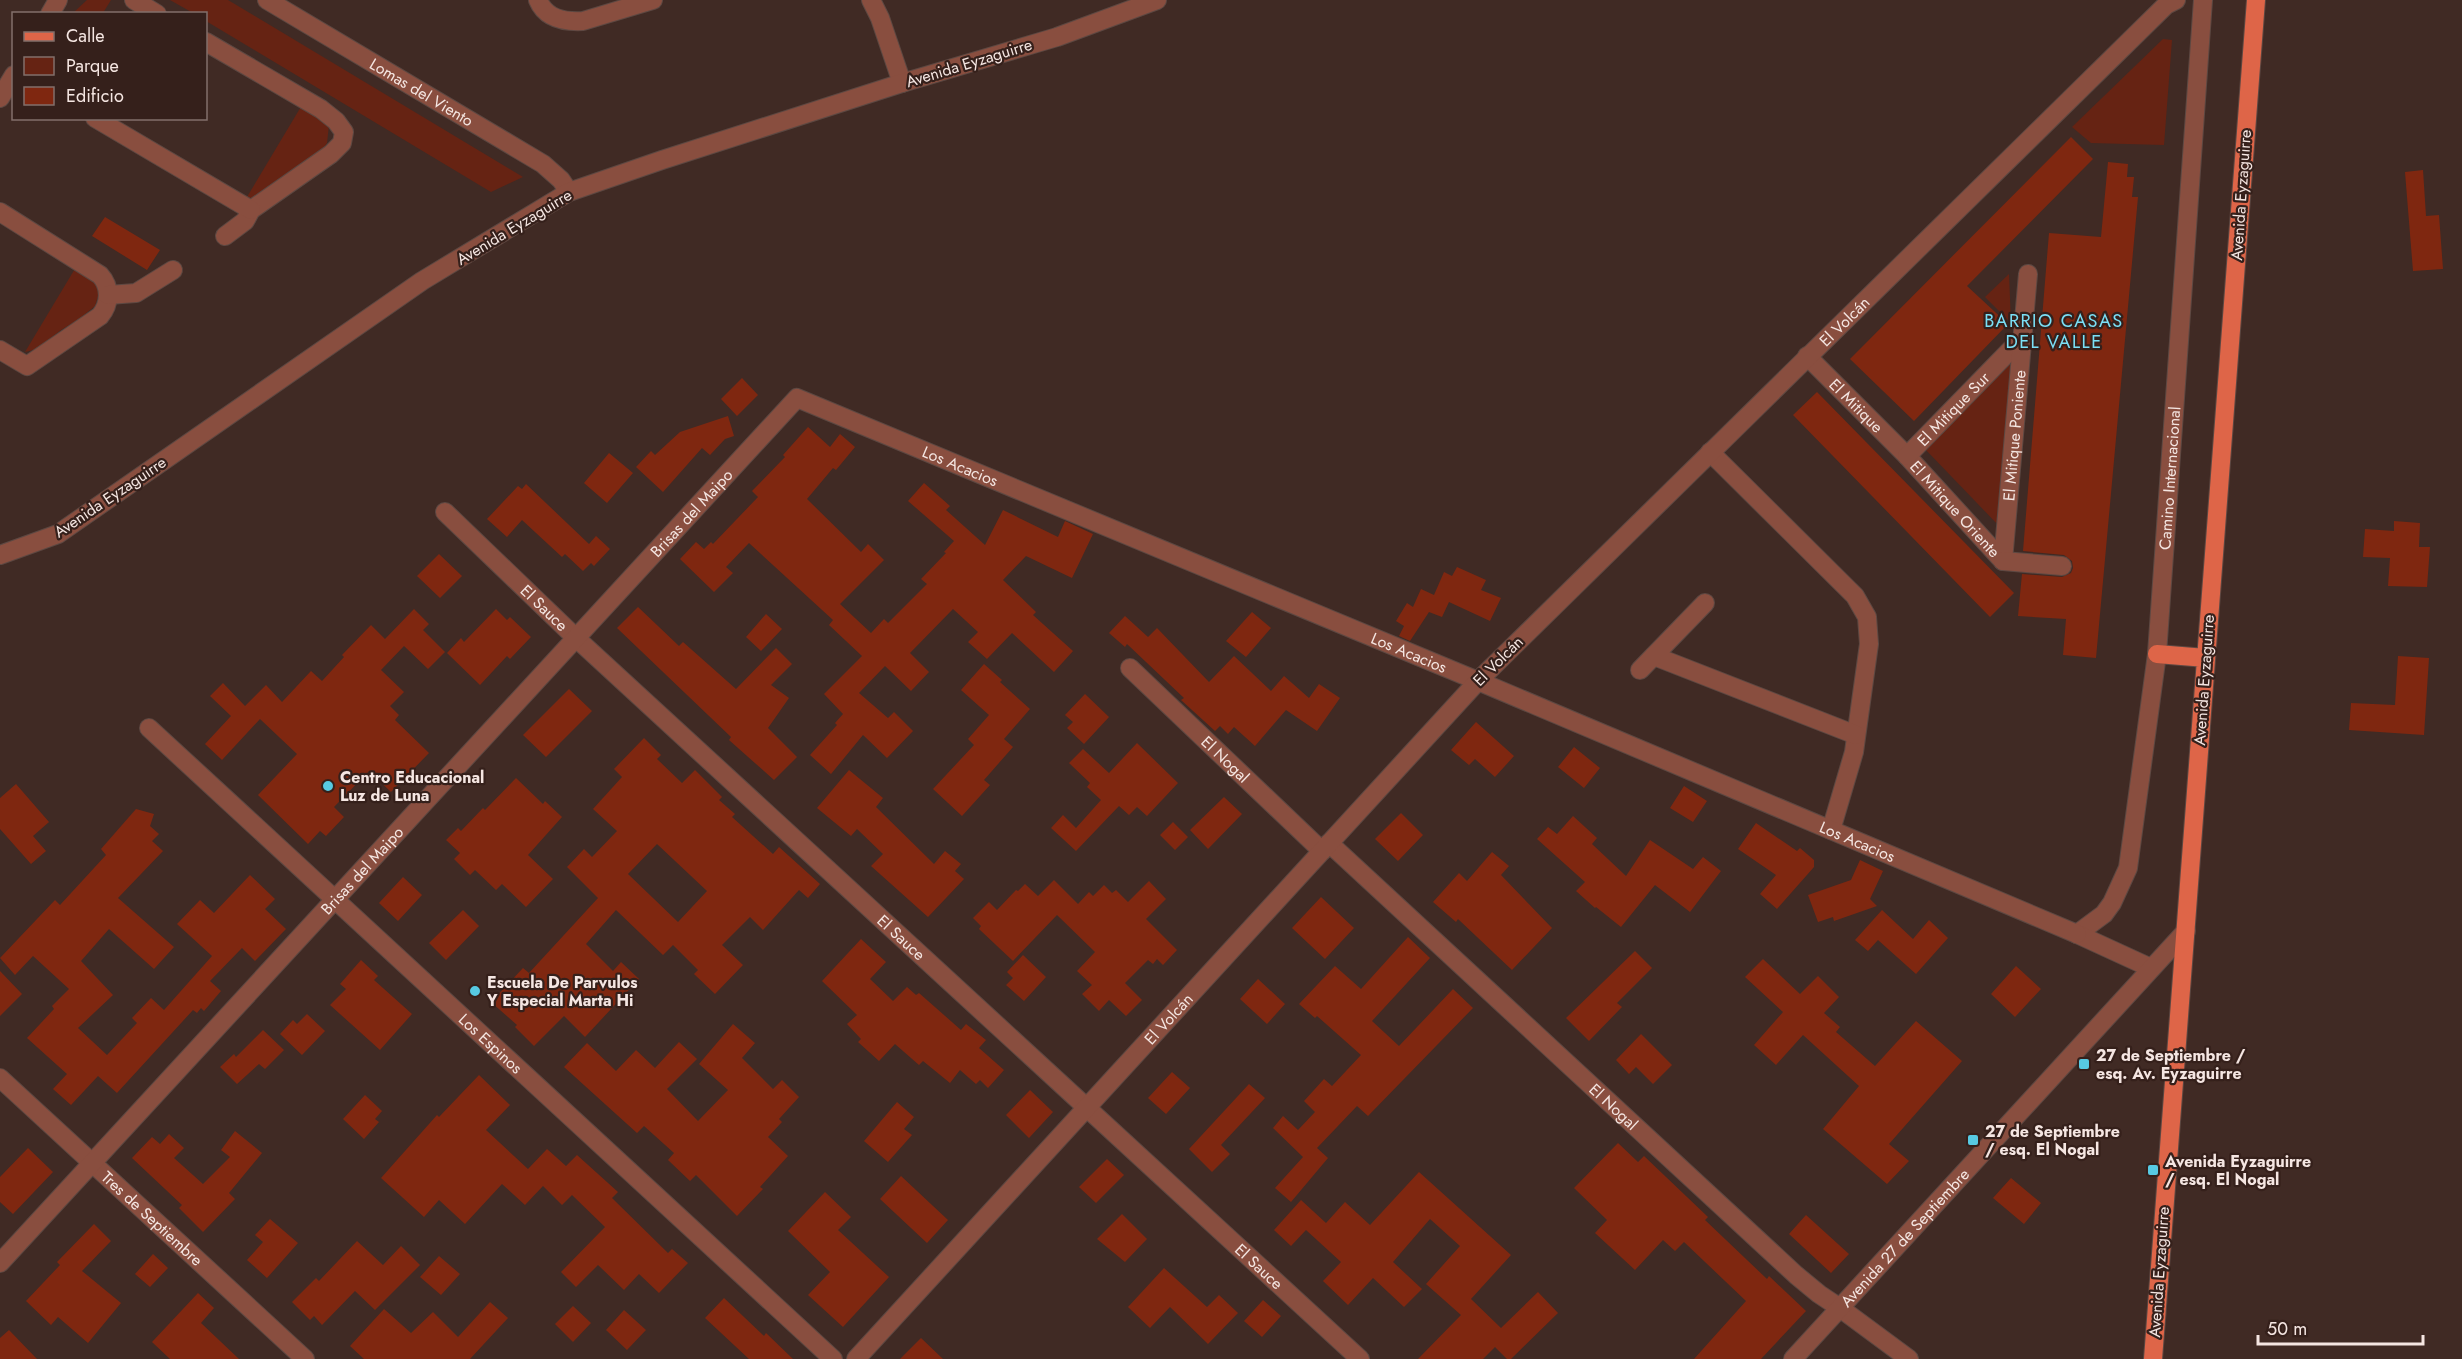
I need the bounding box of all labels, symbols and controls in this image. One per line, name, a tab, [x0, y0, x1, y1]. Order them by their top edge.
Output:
legend	[12, 12, 207, 120]
text: Calle	[66, 23, 105, 49]
street label: Avenida Eyzaguirre	[903, 33, 1035, 93]
street label: Lomas del Viento	[365, 52, 478, 132]
text: Parque	[66, 53, 119, 79]
text: Edificio	[66, 83, 124, 109]
street label: Avenida Eyzaguirre	[2225, 129, 2257, 261]
street label: Avenida Eyzaguirre	[452, 183, 576, 271]
street label: El Volcán	[1814, 291, 1875, 351]
district label: BARRIO CASAS DEL VALLE	[1984, 308, 2124, 355]
street label: El Mitique Sur	[1911, 366, 1995, 451]
street label: El Mitique Poniente	[1997, 369, 2031, 502]
street label: El Mitique	[1824, 373, 1889, 438]
street label: Camino Internacional	[2153, 406, 2186, 551]
street label: Los Acacios	[919, 440, 1002, 492]
street label: Avenida Eyzaguirre	[49, 451, 171, 543]
street label: El Mitique Oriente	[1905, 455, 2006, 562]
street label: Brisas del Maipo	[645, 463, 738, 562]
street label: El Sauce	[516, 579, 573, 636]
street label: Avenida Eyzaguirre	[2188, 614, 2220, 746]
street label: Los Acacios	[1368, 626, 1450, 678]
street label: El Volcán	[1468, 631, 1528, 691]
street label: El Nogal	[1196, 730, 1255, 788]
place label: Centro Educacional Luz de Luna	[340, 766, 484, 807]
marker: Centro Educacional Luz de Luna	[321, 779, 335, 793]
street label: Los Acacios	[1816, 815, 1899, 867]
street label: Brisas del Maipo	[315, 821, 409, 919]
street label: El Sauce	[872, 909, 931, 965]
place label: Escuela De Parvulos Y Especial Marta Hi	[486, 971, 638, 1012]
marker: Escuela De Parvulos Y Especial Marta Hi	[468, 984, 482, 998]
street label: El Volcán	[1139, 988, 1198, 1049]
street label: Los Espinos	[454, 1008, 528, 1079]
place label: 27 de Septiembre / esq. Av. Eyzaguirre	[2096, 1044, 2246, 1085]
marker: 27 de Septiembre / esq. Av. Eyzaguirre	[2077, 1057, 2091, 1071]
street label: El Nogal	[1584, 1078, 1643, 1135]
place label: 27 de Septiembre / esq. El Nogal	[1985, 1120, 2120, 1161]
marker: 27 de Septiembre / esq. El Nogal	[1966, 1133, 1980, 1147]
place label: Avenida Eyzaguirre / esq. El Nogal	[2164, 1150, 2311, 1191]
street label: Avenida 27 de Septiembre	[1835, 1163, 1974, 1312]
marker: Avenida Eyzaguirre / esq. El Nogal	[2146, 1163, 2160, 1177]
street label: Tres de Septiembre	[96, 1166, 208, 1271]
street label: Avenida Eyzaguirre	[2143, 1206, 2175, 1338]
street label: El Sauce	[1230, 1238, 1288, 1294]
scale bar	[2258, 1308, 2423, 1346]
text: 50 m	[2267, 1316, 2307, 1342]

